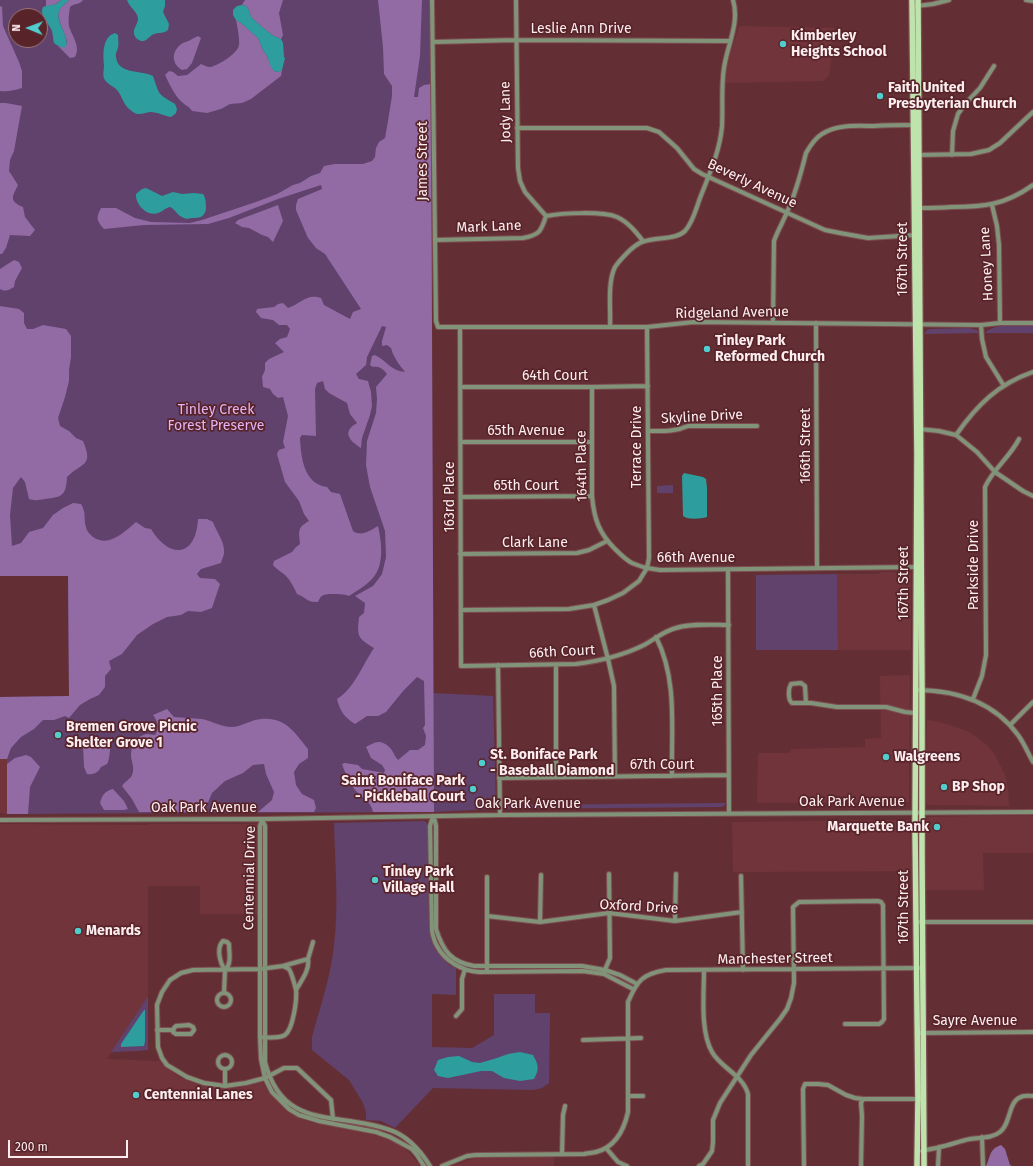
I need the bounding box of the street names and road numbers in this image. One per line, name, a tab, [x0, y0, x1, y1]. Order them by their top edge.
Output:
street label: Leslie Ann Drive	[530, 21, 632, 37]
street label: Jody Lane	[497, 81, 515, 143]
street label: James Street	[415, 121, 431, 201]
street label: Beverly Avenue	[705, 156, 799, 212]
street label: Mark Lane	[456, 217, 522, 237]
street label: 167th Street	[895, 222, 911, 296]
street label: Honey Lane	[977, 226, 997, 302]
street label: Ridgeland Avenue	[675, 304, 789, 322]
street label: 64th Court	[522, 368, 588, 384]
street label: Terrace Drive	[629, 406, 645, 488]
street label: Skyline Drive	[661, 406, 743, 428]
street label: 166th Street	[798, 408, 814, 484]
street label: 65th Avenue	[487, 423, 565, 439]
street label: 164th Place	[573, 430, 591, 502]
street label: 163rd Place	[442, 461, 458, 533]
street label: 65th Court	[493, 478, 559, 494]
street label: Parkside Drive	[966, 520, 982, 610]
street label: Clark Lane	[502, 535, 568, 551]
street label: 167th Street	[896, 546, 912, 620]
street label: 66th Avenue	[657, 550, 735, 566]
street label: 66th Court	[528, 642, 596, 662]
street label: 165th Place	[710, 655, 726, 727]
street label: 67th Court	[630, 757, 694, 773]
street label: Oak Park Avenue	[799, 794, 905, 810]
street label: Oak Park Avenue	[475, 796, 581, 812]
street label: Oak Park Avenue	[151, 800, 257, 816]
street label: Centennial Drive	[241, 826, 259, 930]
street label: 167th Street	[896, 870, 912, 944]
street label: Oxford Drive	[599, 897, 679, 917]
street label: Manchester Street	[717, 950, 833, 968]
street label: Sayre Avenue	[933, 1013, 1017, 1029]

